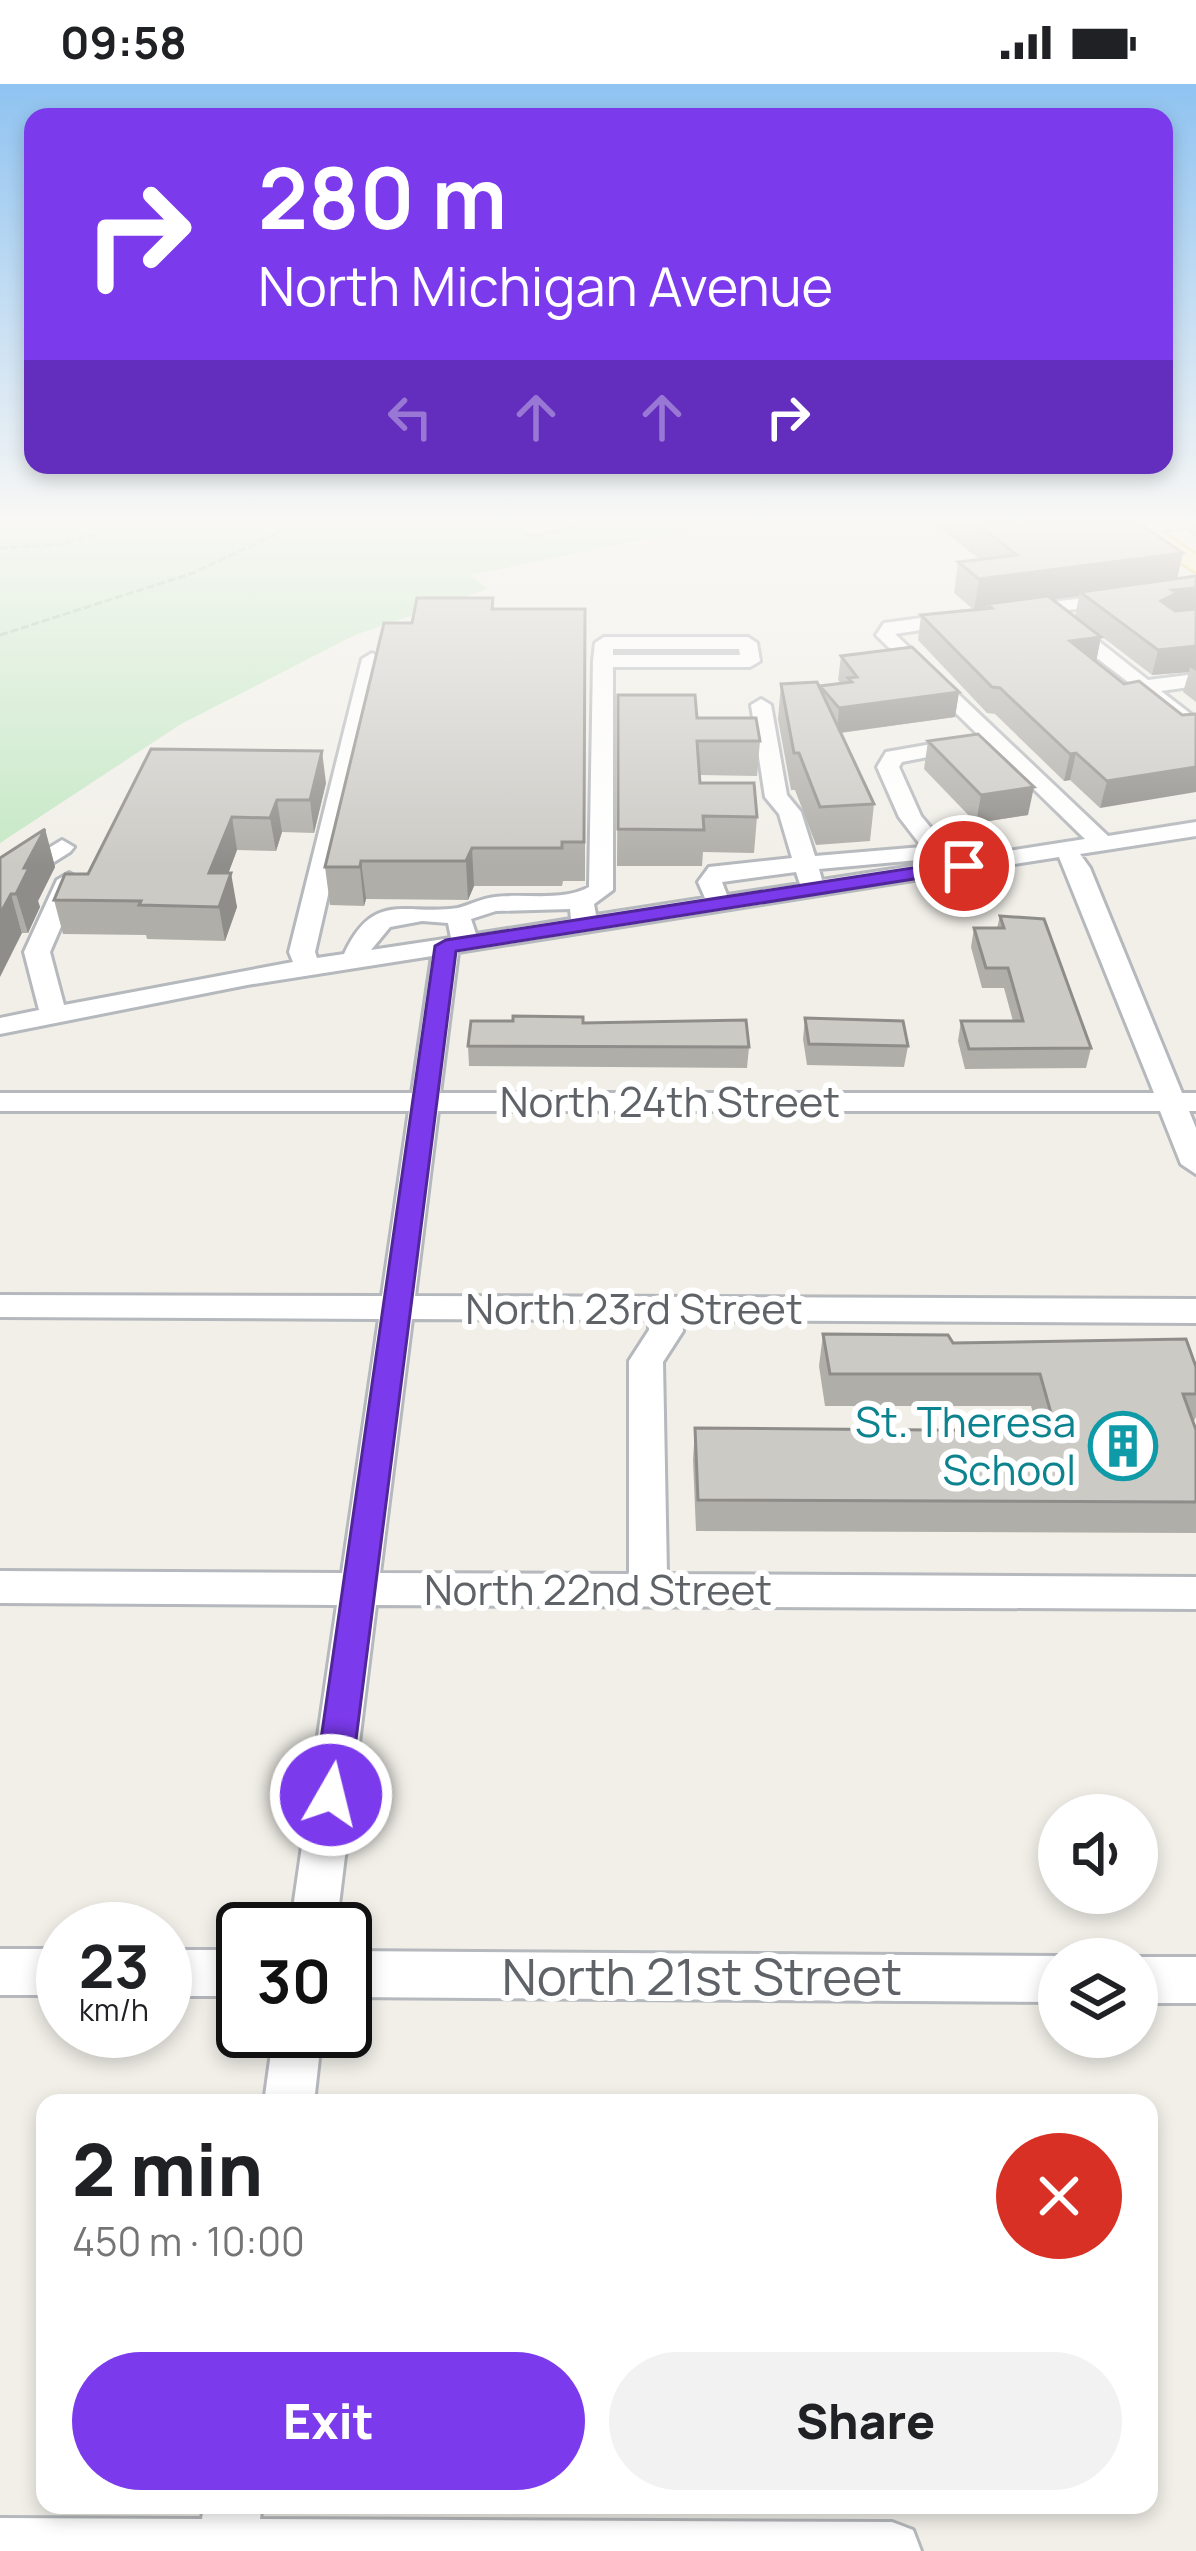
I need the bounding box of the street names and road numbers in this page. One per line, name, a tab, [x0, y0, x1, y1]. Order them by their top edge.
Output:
street label: North 24th Street	[500, 1072, 840, 1130]
street label: North 23rd Street	[465, 1279, 803, 1337]
street label: North 22nd Street	[424, 1560, 772, 1618]
street label: North 21st Street	[502, 1941, 902, 2010]

